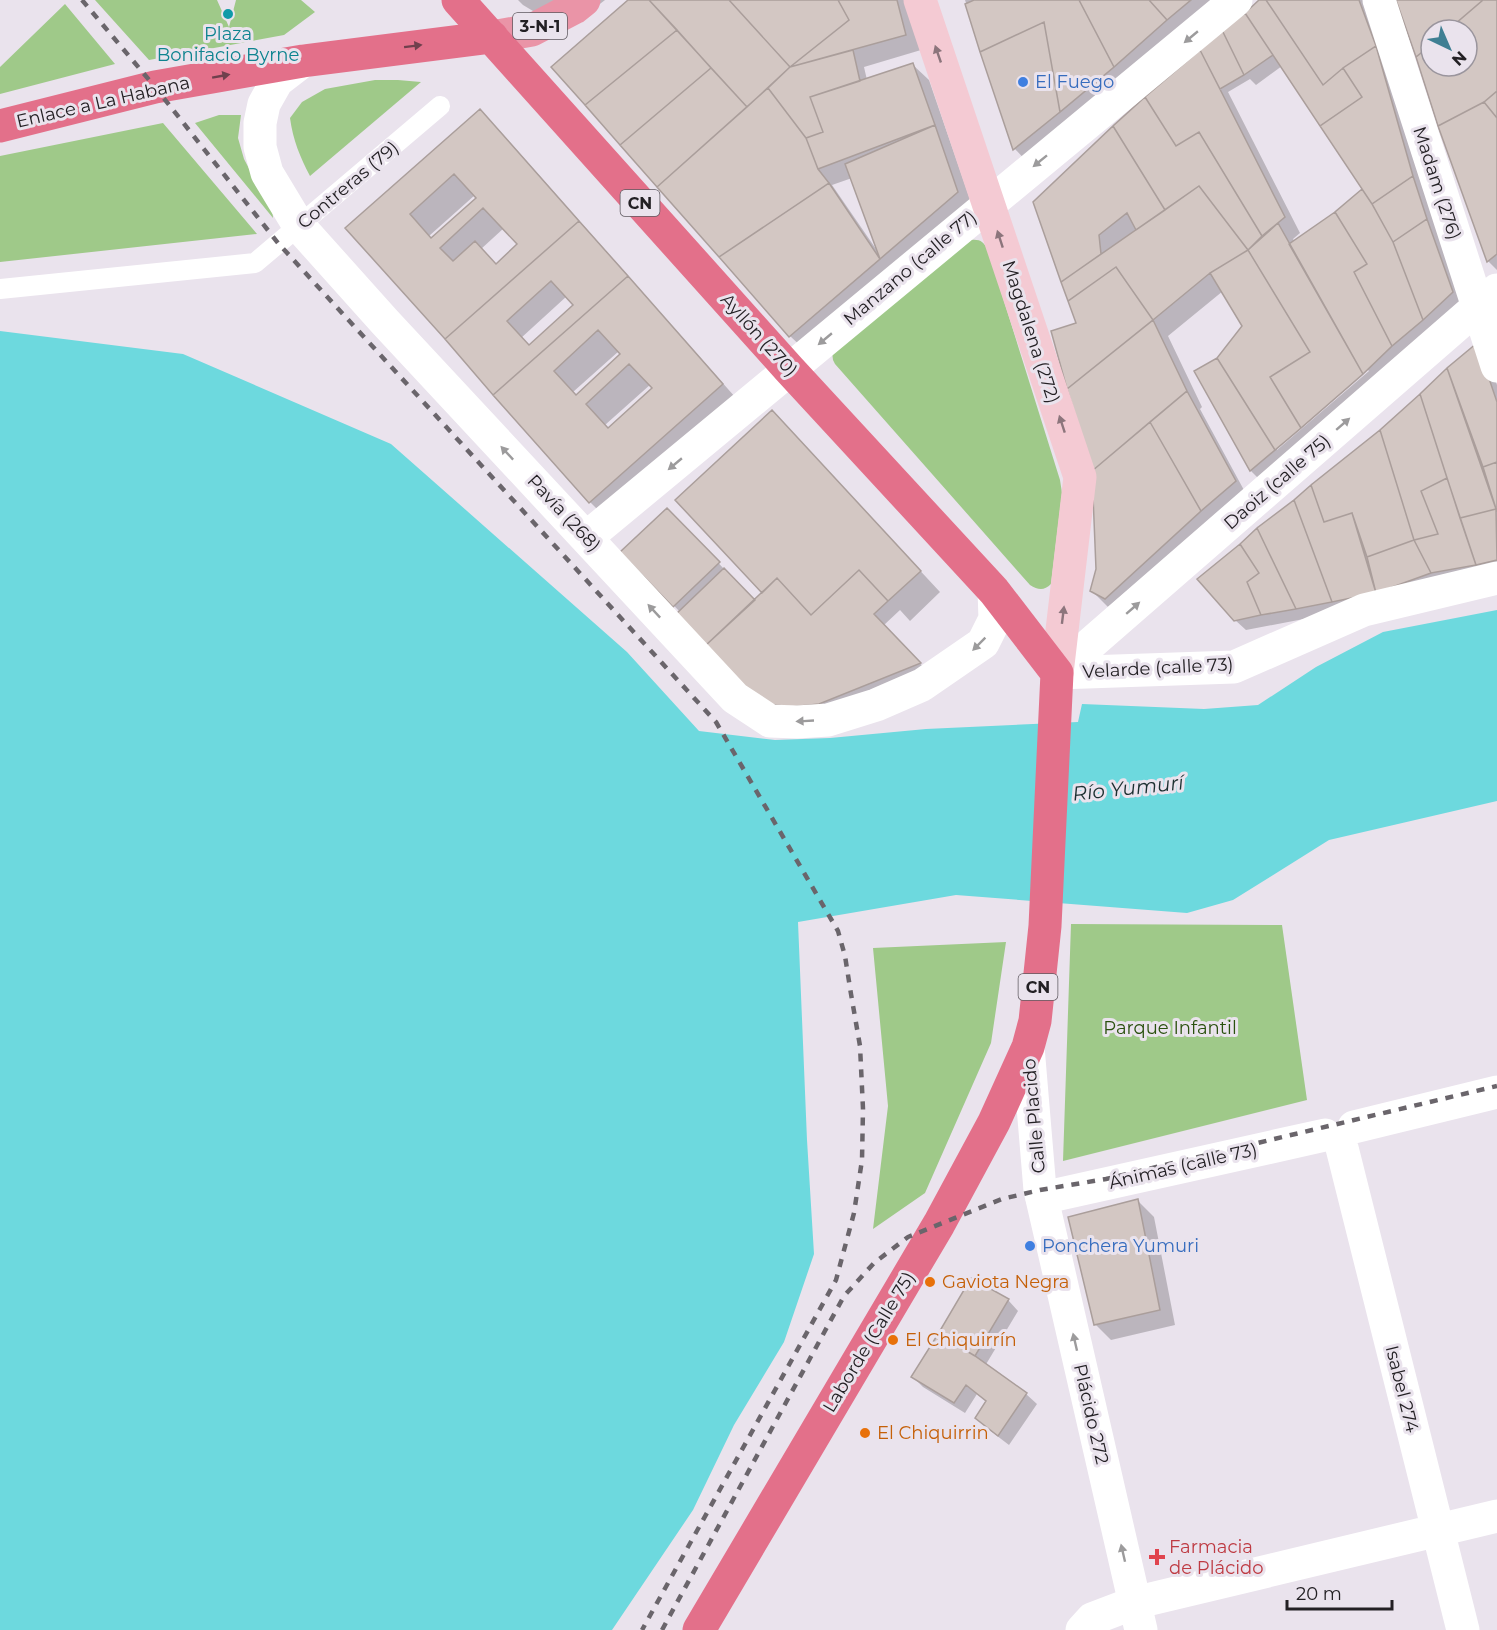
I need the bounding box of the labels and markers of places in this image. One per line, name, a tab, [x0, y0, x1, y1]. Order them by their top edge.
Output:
marker: Plaza Bonifacio Byrne	[221, 7, 235, 21]
place label: Plaza Bonifacio Byrne	[157, 23, 299, 66]
place label: El Fuego	[1035, 71, 1114, 93]
marker: El Fuego	[1016, 75, 1030, 89]
place label: Ponchera Yumuri	[1042, 1235, 1199, 1257]
marker: Ponchera Yumuri	[1023, 1239, 1037, 1253]
place label: Gaviota Negra	[942, 1271, 1069, 1293]
marker: Gaviota Negra	[923, 1275, 937, 1289]
place label: El Chiquirrín	[905, 1329, 1017, 1351]
marker: El Chiquirrín	[886, 1333, 900, 1347]
place label: El Chiquirrin	[877, 1422, 989, 1444]
marker: El Chiquirrin	[858, 1426, 872, 1440]
place label: Farmacia de Plácido	[1169, 1536, 1264, 1579]
marker: Farmacia de Plácido	[1150, 1550, 1164, 1564]

